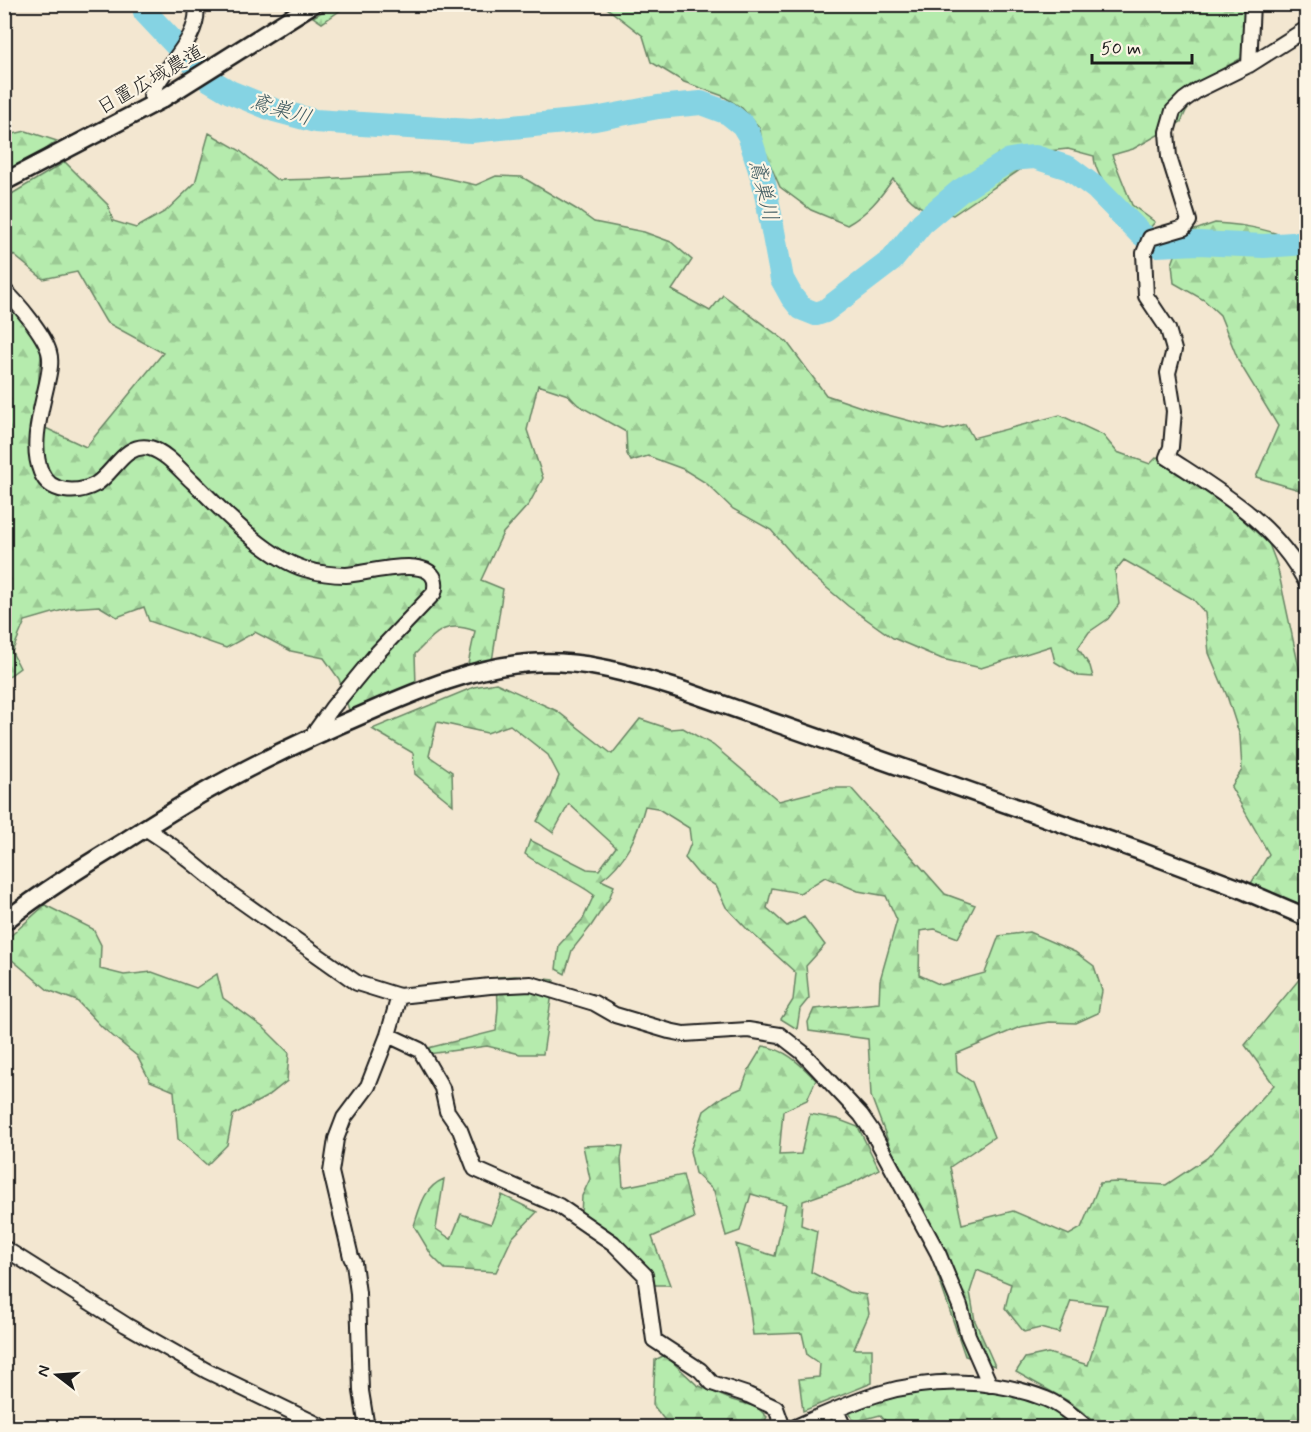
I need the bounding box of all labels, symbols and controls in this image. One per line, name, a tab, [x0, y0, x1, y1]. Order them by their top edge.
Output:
scale bar	[1092, 27, 1192, 65]
text: 50 m	[1101, 37, 1141, 61]
street label: 日置広域農道	[92, 39, 209, 122]
water label: 鳶巣川	[246, 87, 315, 133]
water label: 鳶巣川	[742, 156, 784, 224]
north arrow	[27, 1345, 87, 1405]
text: N	[32, 1363, 56, 1379]

